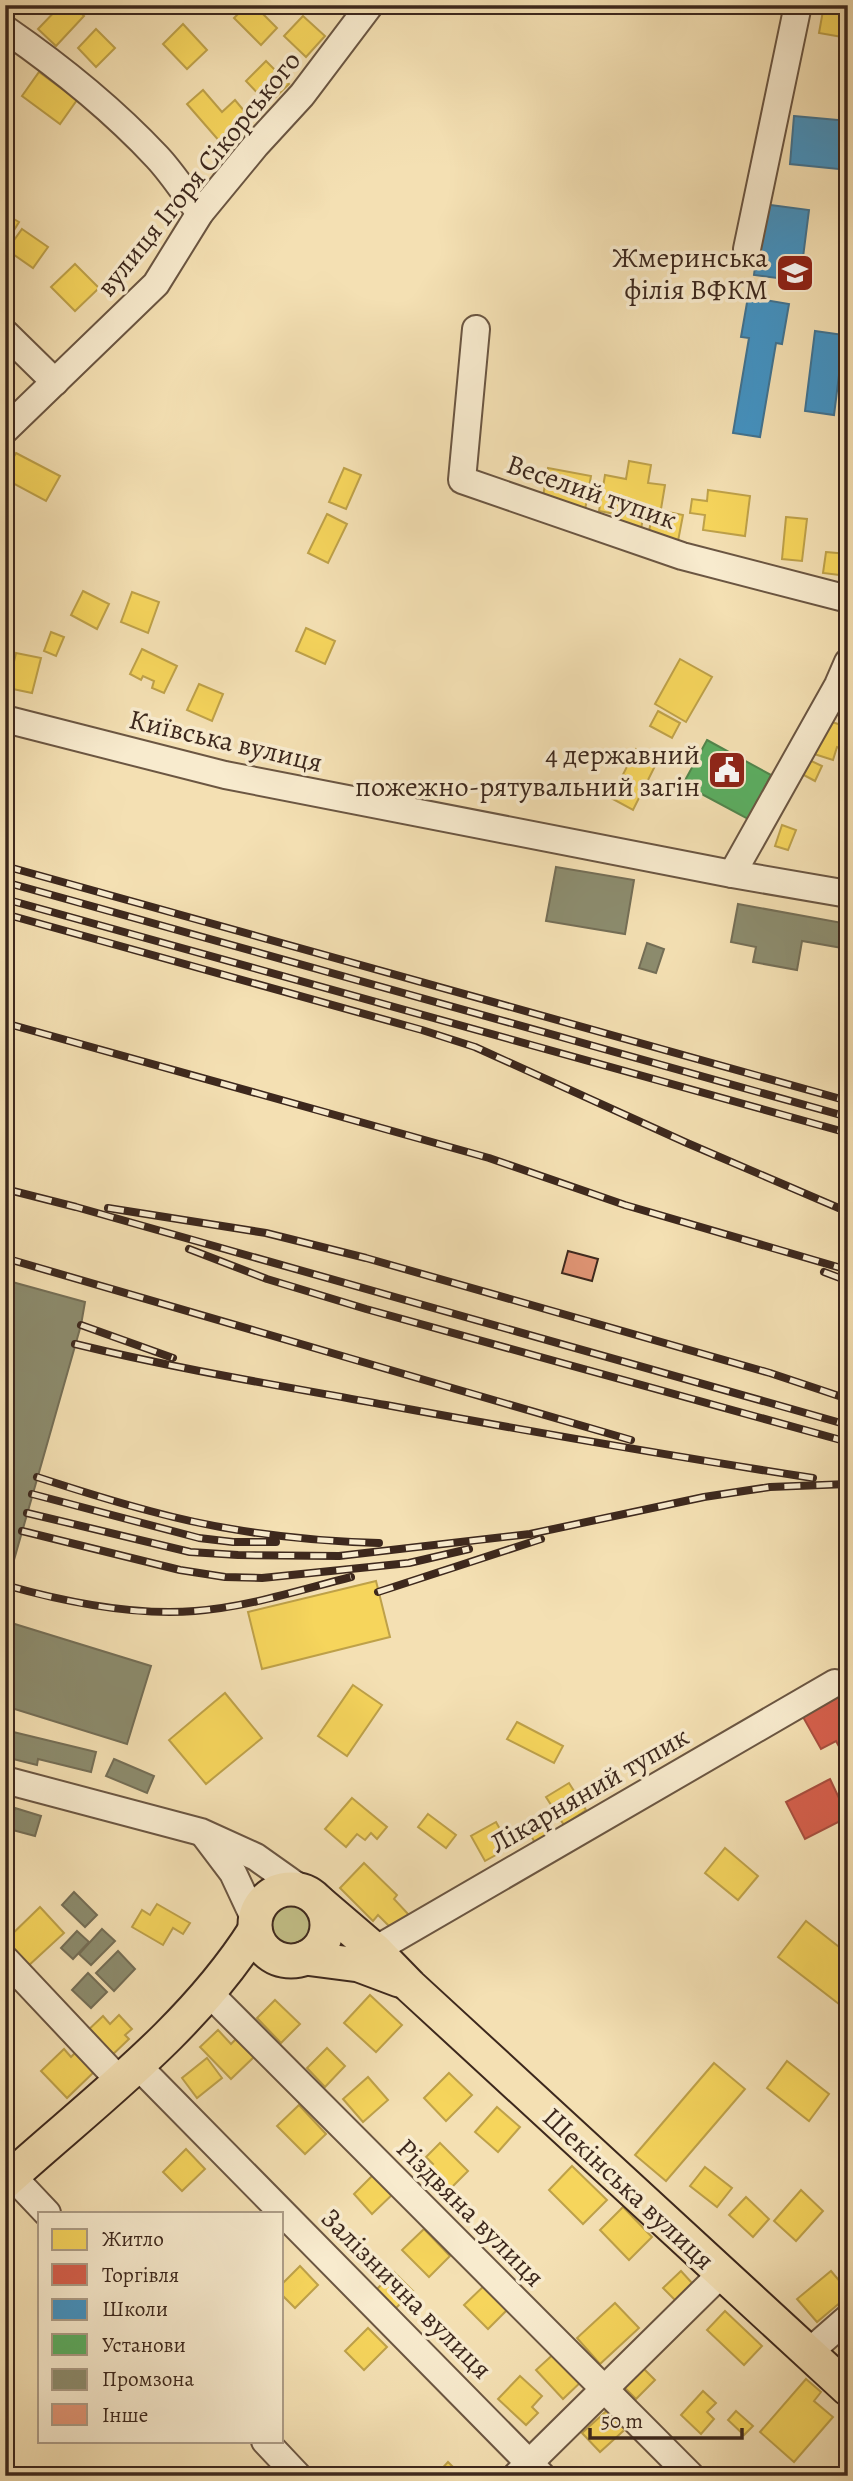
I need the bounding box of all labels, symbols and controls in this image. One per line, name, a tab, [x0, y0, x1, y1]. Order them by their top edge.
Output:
street label: вулиця Ігоря Сікорського	[88, 43, 310, 304]
place label: Жмеринська філія ВФКМ	[612, 239, 768, 309]
school or university icon: Жмеринська філія ВФКМ	[774, 252, 816, 294]
street label: Веселий тупик	[501, 445, 682, 539]
street label: Київська вулиця	[125, 700, 326, 782]
place label: 4 державний пожежно-рятувальний загін	[355, 736, 700, 806]
public building icon: 4 державний пожежно-рятувальний загін	[706, 749, 748, 791]
street label: Лікарняний тупик	[483, 1717, 696, 1862]
street label: Шекінська вулиця	[534, 2099, 723, 2279]
street label: Різдвяна вулиця	[388, 2130, 553, 2295]
street label: Залізнична вулиця	[312, 2200, 500, 2388]
legend	[38, 2212, 284, 2442]
text: Житло	[102, 2225, 164, 2253]
text: Торгівля	[102, 2261, 179, 2289]
text: Школи	[102, 2295, 168, 2323]
text: Установи	[102, 2331, 186, 2359]
text: Промзона	[102, 2365, 195, 2393]
scale bar	[590, 2397, 743, 2441]
text: Інше	[102, 2401, 148, 2429]
text: 50 m	[601, 2407, 643, 2435]

